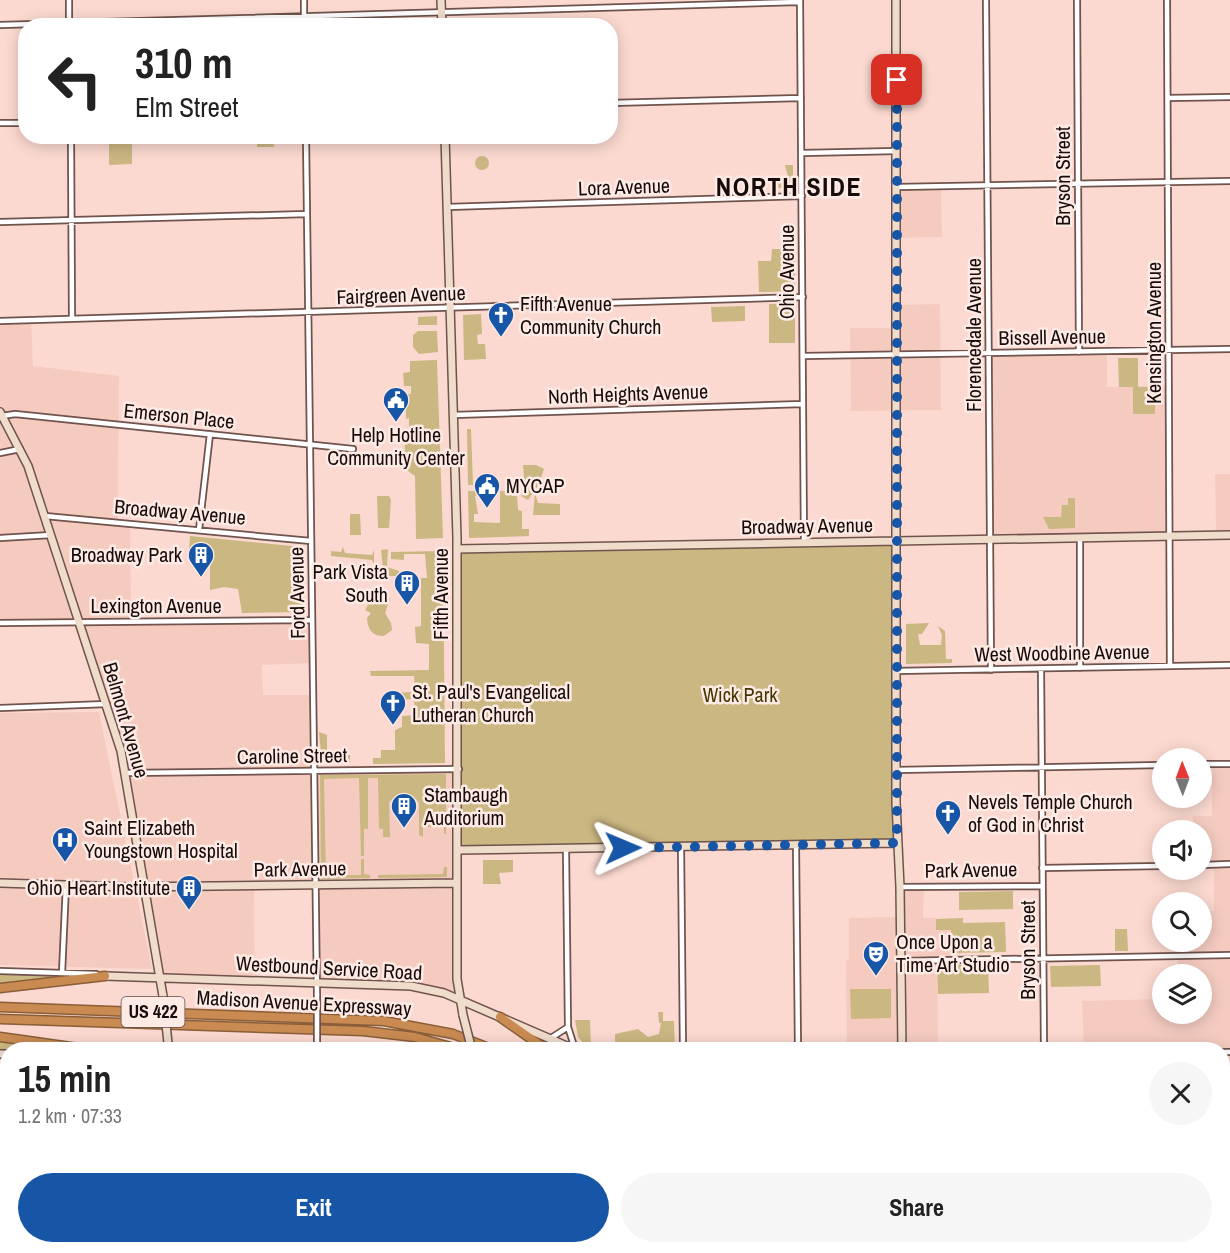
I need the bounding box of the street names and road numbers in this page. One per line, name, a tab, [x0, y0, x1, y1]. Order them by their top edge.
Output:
street label: Bryson Street	[1049, 126, 1076, 226]
street label: Lora Avenue	[578, 171, 670, 202]
street label: Ohio Avenue	[773, 225, 800, 319]
street label: Florencedale Avenue	[960, 258, 987, 412]
street label: Kensington Avenue	[1140, 262, 1167, 404]
street label: Fairgreen Avenue	[336, 279, 466, 310]
street label: Bissell Avenue	[998, 322, 1106, 351]
street label: North Heights Avenue	[547, 377, 708, 410]
street label: Emerson Place	[122, 396, 236, 435]
street label: Broadway Avenue	[113, 492, 247, 531]
street label: Broadway Avenue	[741, 511, 873, 540]
street label: Ford Avenue	[282, 547, 311, 639]
street label: Fifth Avenue	[427, 548, 454, 640]
street label: Lexington Avenue	[90, 592, 222, 619]
street label: West Woodbine Avenue	[974, 637, 1150, 668]
street label: Belmont Avenue	[97, 659, 156, 781]
street label: Caroline Street	[237, 741, 348, 770]
street label: Park Avenue	[253, 854, 347, 883]
street label: Park Avenue	[924, 855, 1018, 884]
street label: Bryson Street	[1014, 900, 1041, 1000]
street label: Westbound Service Road	[235, 949, 423, 986]
street label: Madison Avenue Expressway	[196, 983, 413, 1022]
road number: US 422	[122, 997, 184, 1027]

